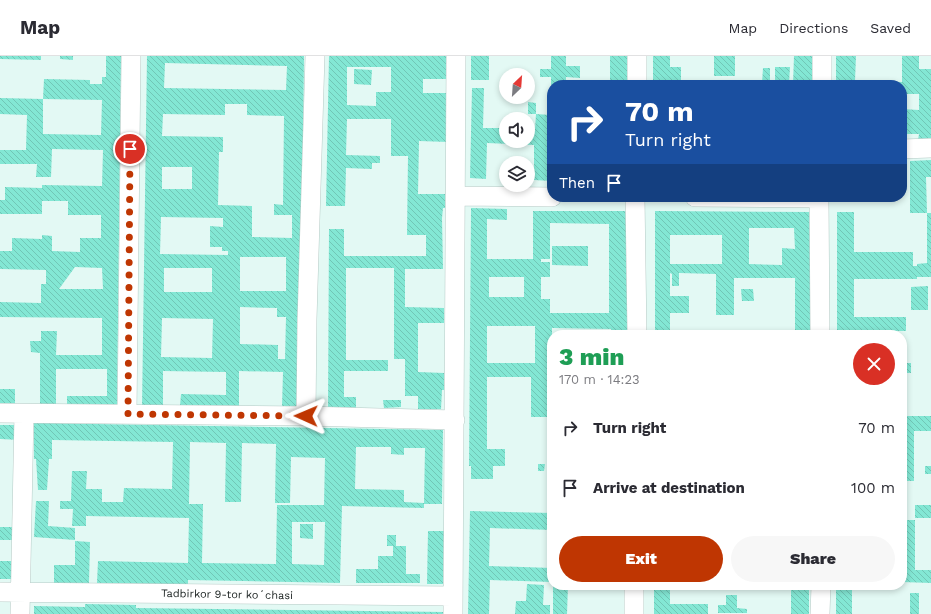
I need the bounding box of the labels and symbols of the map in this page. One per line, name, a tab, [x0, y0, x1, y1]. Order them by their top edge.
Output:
north arrow	[499, 68, 535, 104]
pin	[113, 132, 147, 166]
position arrow	[285, 395, 327, 437]
street label: Tadbirkor 9-tor koʻchasi	[161, 587, 293, 602]

